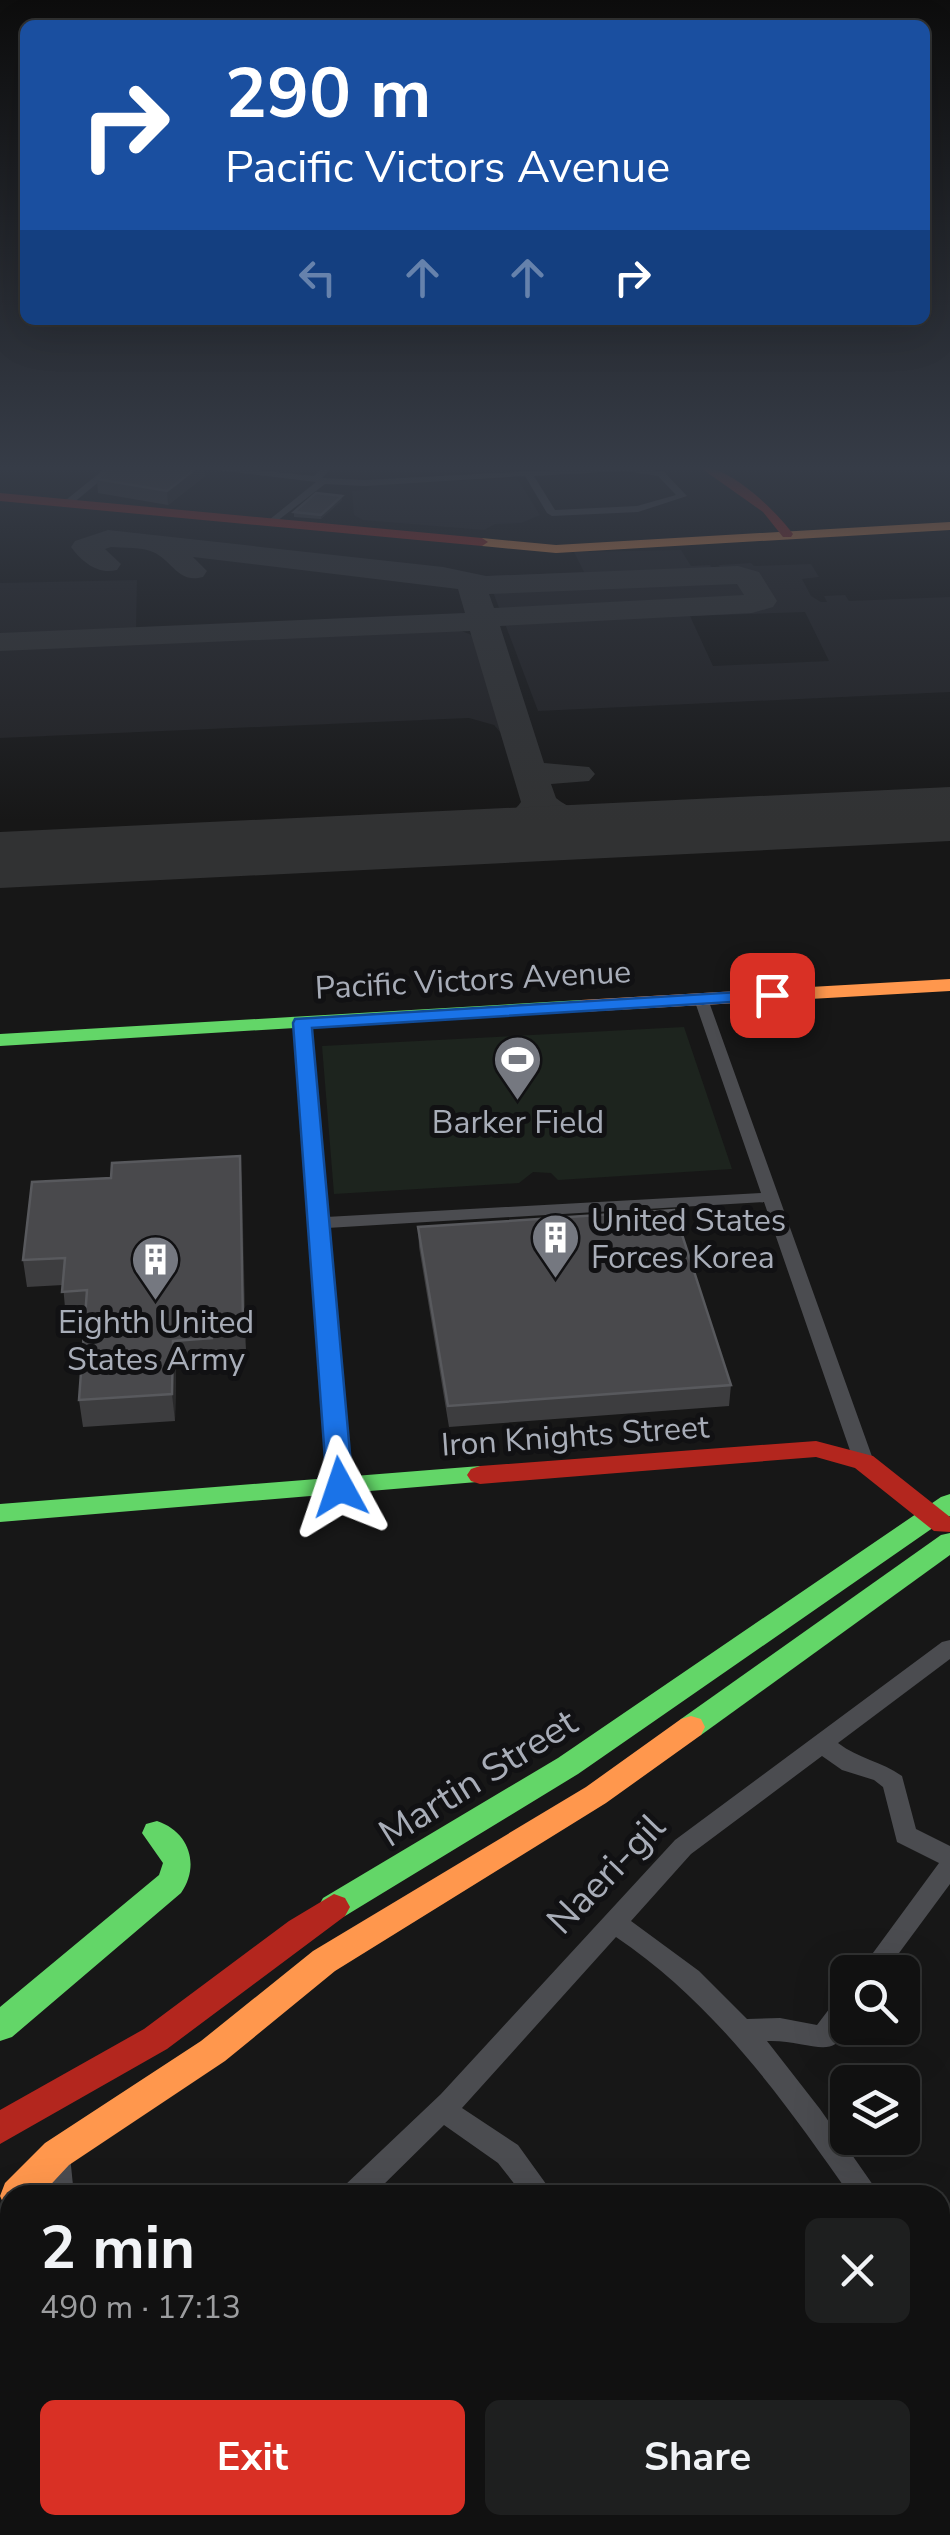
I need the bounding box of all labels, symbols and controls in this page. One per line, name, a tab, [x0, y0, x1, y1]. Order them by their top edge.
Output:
text: 290 m	[225, 46, 431, 142]
icon: right	[60, 60, 190, 190]
text: Pacific Victors Avenue	[225, 137, 670, 198]
icon: left	[290, 250, 345, 305]
icon: ahead	[395, 250, 450, 305]
icon: ahead	[500, 250, 555, 305]
icon: right	[605, 250, 660, 305]
street label: Pacific Victors Avenue	[314, 950, 632, 1010]
pin	[730, 953, 815, 1038]
icon: arrive	[745, 968, 800, 1023]
sports icon: Barker Field	[492, 1034, 544, 1102]
place label: Barker Field	[432, 1101, 604, 1144]
place label: United States Forces Korea	[591, 1199, 786, 1279]
building icon: United States Forces Korea	[530, 1212, 582, 1280]
building icon: Eighth United States Army	[130, 1234, 182, 1302]
place label: Eighth United States Army	[58, 1301, 254, 1381]
street label: Iron Knights Street	[440, 1405, 711, 1467]
position arrow	[288, 1435, 392, 1539]
street label: Martin Street	[369, 1697, 587, 1859]
street label: Naeri-gil	[536, 1802, 676, 1946]
map controls	[830, 1955, 920, 2155]
button: search	[830, 1955, 920, 2045]
button: layers	[830, 2065, 920, 2155]
text: 2 min	[40, 2207, 195, 2289]
button: close	[805, 2218, 910, 2323]
text: 490 m · 17:13	[40, 2286, 241, 2329]
button: Exit	[40, 2400, 465, 2515]
button: Share	[485, 2400, 910, 2515]

